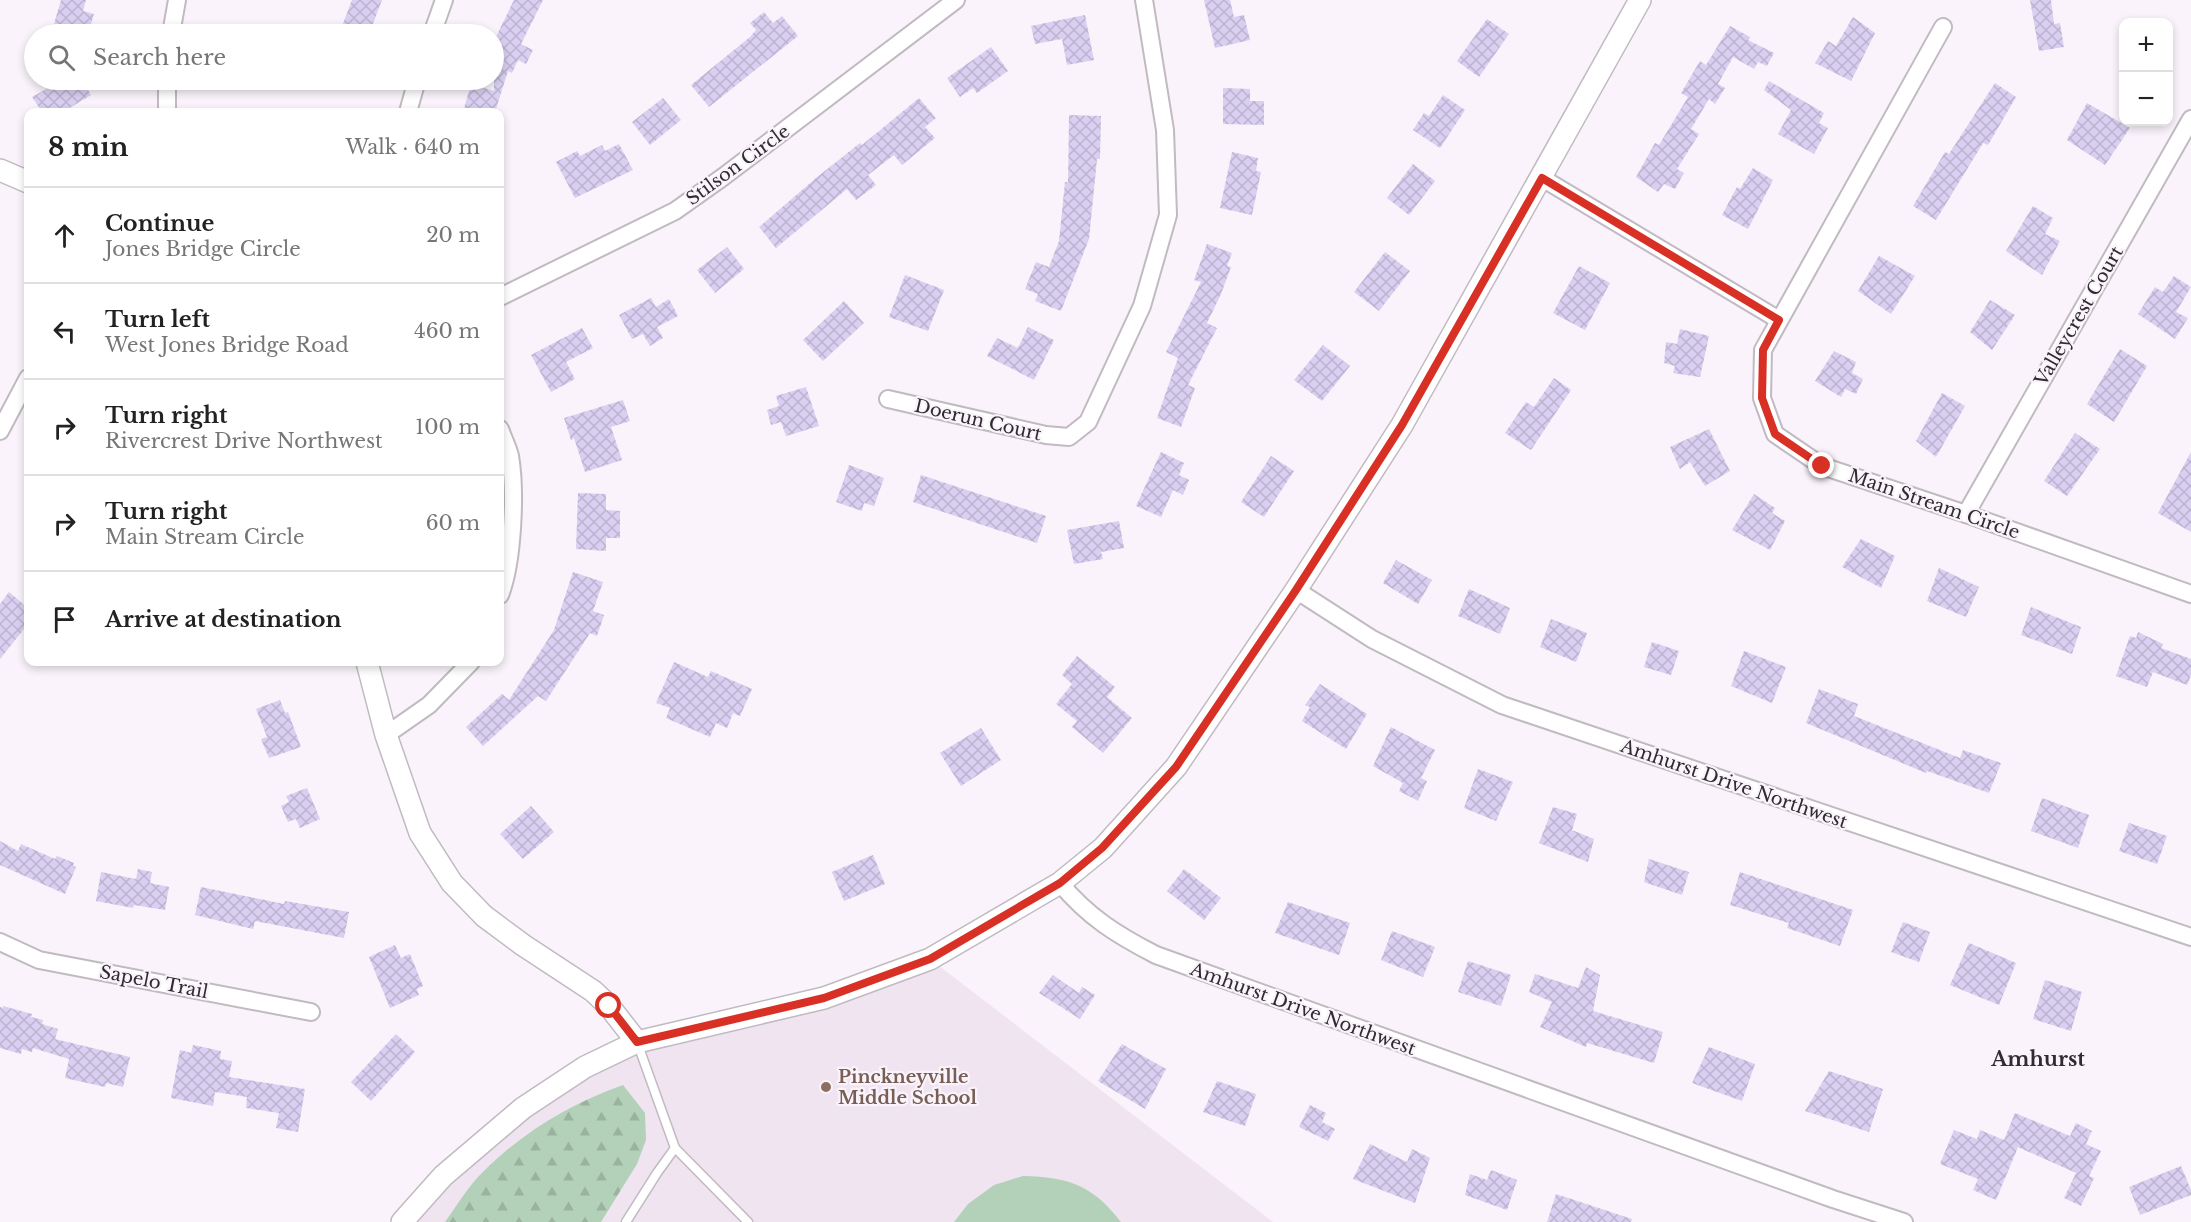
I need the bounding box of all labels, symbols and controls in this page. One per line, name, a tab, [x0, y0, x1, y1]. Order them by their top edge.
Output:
map controls	[2119, 18, 2173, 126]
button: +	[2119, 18, 2173, 72]
search box	[24, 24, 504, 90]
icon: search	[45, 41, 78, 74]
text: Search here	[93, 44, 226, 71]
button: −	[2119, 72, 2173, 126]
street label: Stilson Circle	[682, 120, 794, 210]
text: 8 min	[48, 131, 128, 163]
text: Walk · 640 m	[345, 135, 480, 159]
text: Continue	[105, 210, 214, 237]
icon: ahead	[48, 219, 81, 252]
text: 20 m	[426, 223, 480, 247]
text: Jones Bridge Circle	[105, 237, 301, 261]
street label: Valleycrest Court	[2030, 242, 2128, 391]
text: Turn left	[105, 306, 210, 333]
icon: left	[48, 315, 81, 348]
text: 460 m	[414, 319, 480, 343]
text: West Jones Bridge Road	[105, 333, 349, 357]
street label: Doerun Court	[912, 395, 1044, 445]
text: Turn right	[105, 402, 227, 429]
icon: right	[48, 411, 81, 444]
text: 100 m	[415, 415, 480, 439]
text: Rivercrest Drive Northwest	[105, 429, 383, 453]
route end	[1808, 452, 1834, 478]
street label: Main Stream Circle	[1846, 464, 2022, 544]
text: Turn right	[105, 498, 227, 525]
icon: right	[48, 507, 81, 540]
text: 60 m	[426, 511, 480, 535]
text: Main Stream Circle	[105, 525, 305, 549]
icon: arrive	[48, 603, 81, 636]
text: Arrive at destination	[105, 606, 342, 633]
street label: Amhurst Drive Northwest	[1617, 735, 1850, 833]
street label: Amhurst Drive Northwest	[1186, 958, 1419, 1060]
street label: Sapelo Trail	[98, 961, 210, 1003]
route start	[595, 992, 621, 1018]
district label: Amhurst	[1990, 1047, 2085, 1071]
place label: Pinckneyville Middle School	[838, 1066, 977, 1109]
marker: Pinckneyville Middle School	[819, 1080, 833, 1094]

